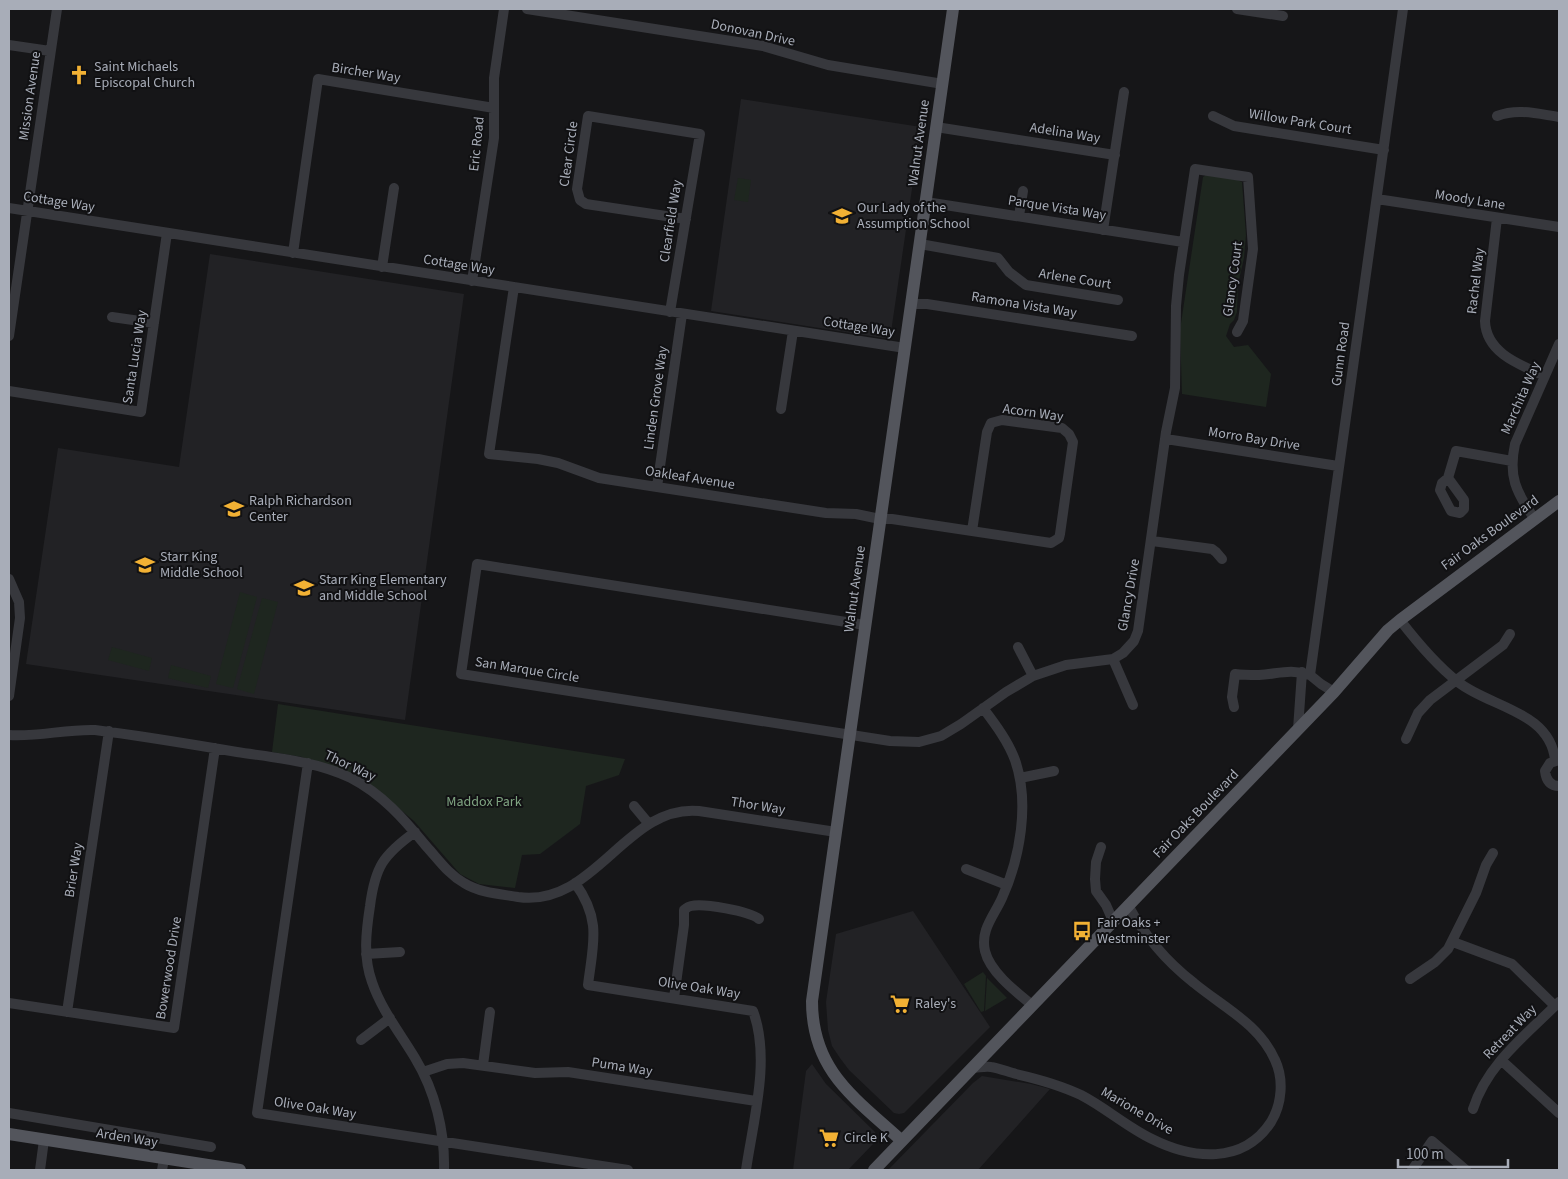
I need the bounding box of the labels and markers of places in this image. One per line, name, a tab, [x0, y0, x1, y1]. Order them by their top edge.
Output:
place label: Saint Michaels Episcopal Church	[94, 57, 195, 93]
church icon: Saint Michaels Episcopal Church	[68, 64, 90, 86]
place label: Our Lady of the Assumption School	[857, 198, 970, 234]
school or university icon: Our Lady of the Assumption School	[831, 205, 853, 227]
place label: Ralph Richardson Center	[249, 491, 352, 527]
school or university icon: Ralph Richardson Center	[223, 498, 245, 520]
place label: Starr King Middle School	[160, 547, 243, 583]
school or university icon: Starr King Middle School	[134, 554, 156, 576]
place label: Starr King Elementary and Middle School	[319, 570, 447, 606]
school or university icon: Starr King Elementary and Middle School	[293, 577, 315, 599]
place label: Fair Oaks + Westminster	[1097, 913, 1170, 949]
bus stop icon: Fair Oaks + Westminster	[1071, 920, 1093, 942]
supermarket icon: Raley's	[889, 993, 911, 1015]
place label: Raley's	[915, 994, 956, 1014]
supermarket icon: Circle K	[818, 1127, 840, 1149]
place label: Circle K	[844, 1128, 889, 1148]

